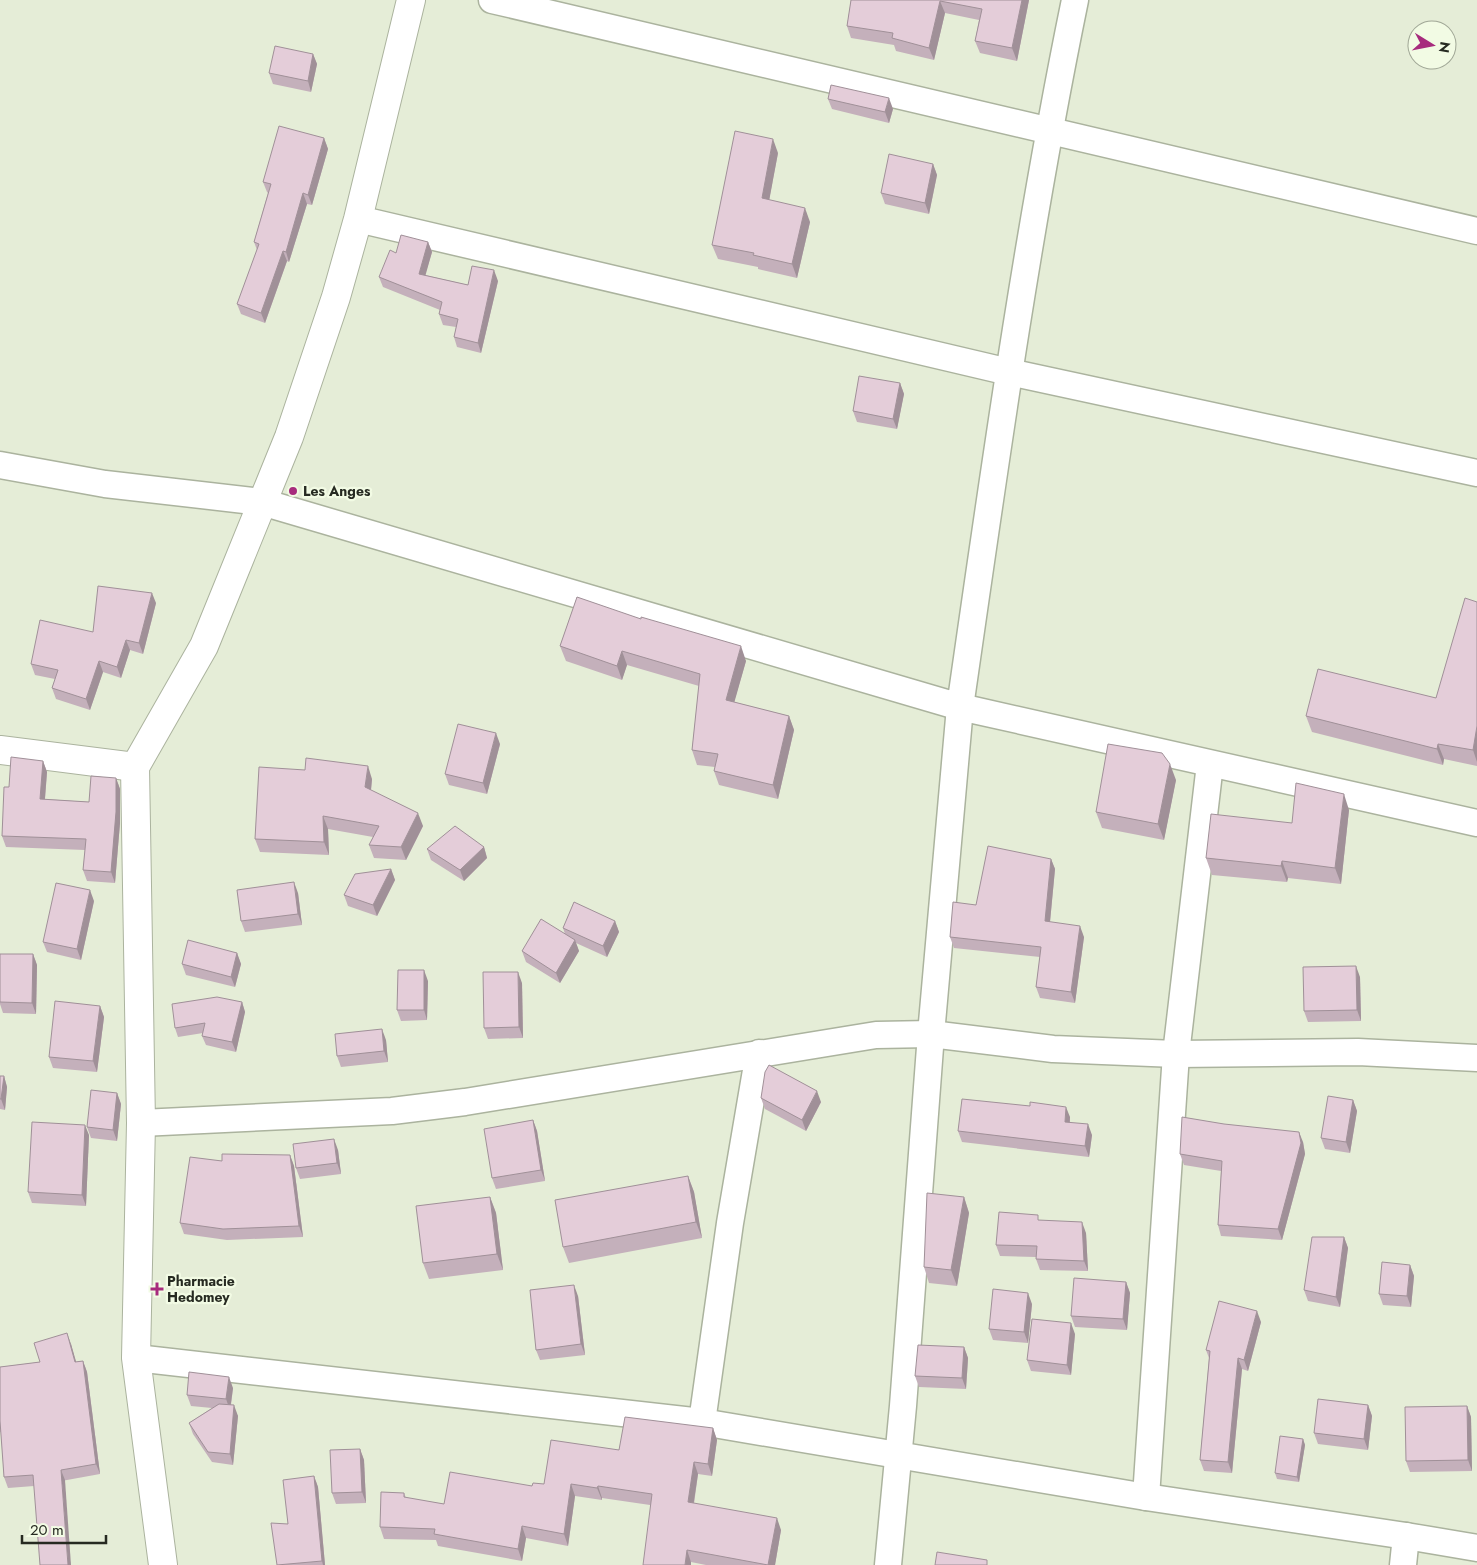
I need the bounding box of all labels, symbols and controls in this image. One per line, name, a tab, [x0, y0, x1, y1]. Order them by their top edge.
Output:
north arrow	[1407, 20, 1457, 70]
text: N	[1434, 40, 1456, 54]
place label: Les Anges	[303, 481, 371, 501]
marker: Les Anges	[287, 485, 299, 497]
place label: Pharmacie Hedomey	[167, 1271, 235, 1307]
marker: Pharmacie Hedomey	[151, 1283, 163, 1295]
scale bar	[22, 1512, 106, 1544]
text: 20 m	[30, 1519, 64, 1541]

